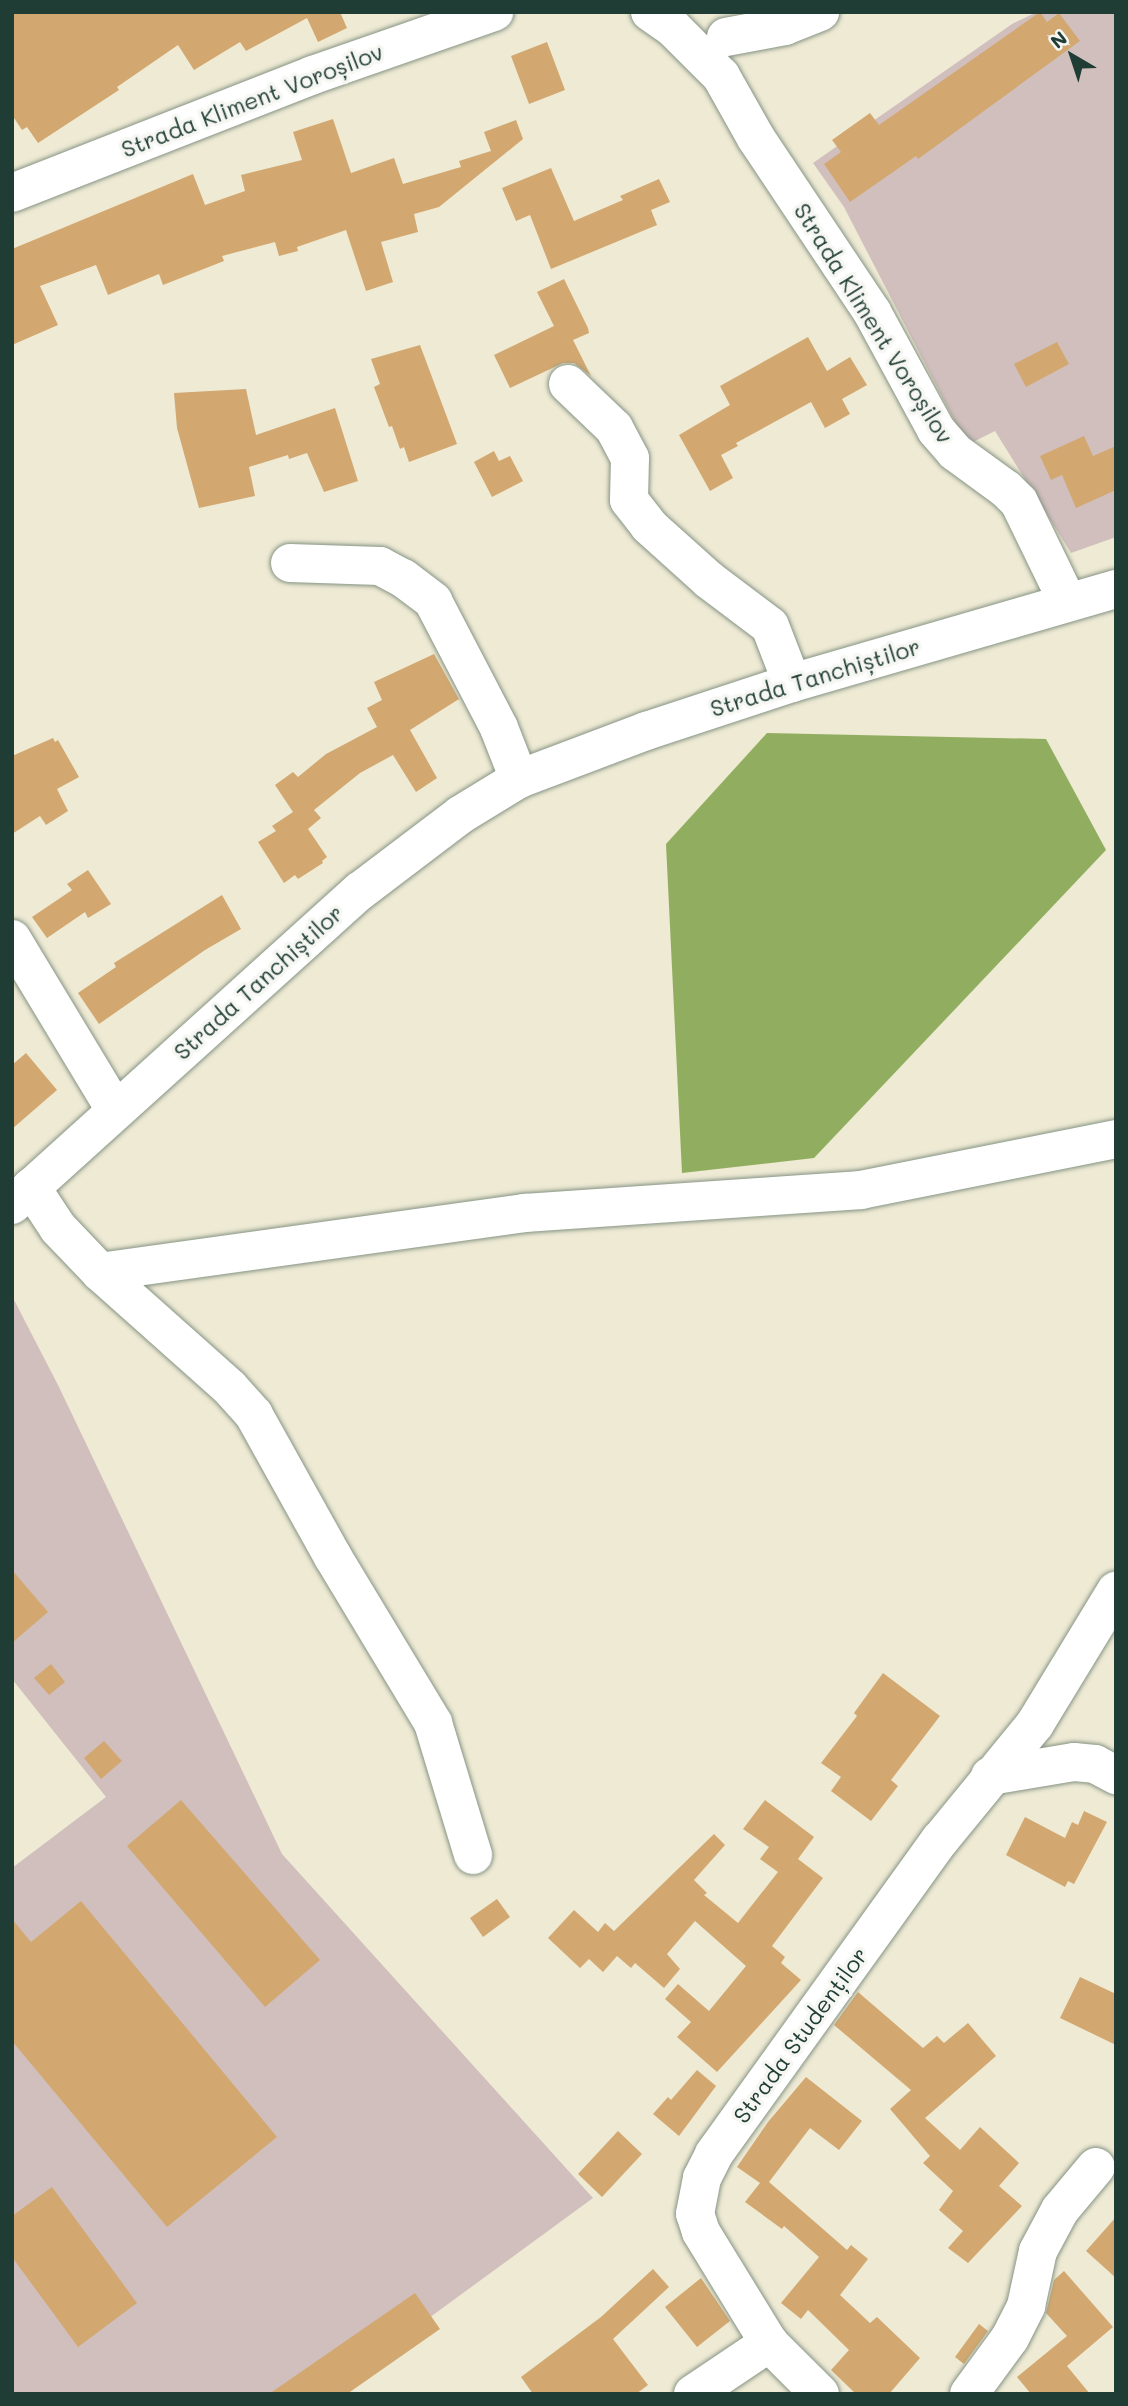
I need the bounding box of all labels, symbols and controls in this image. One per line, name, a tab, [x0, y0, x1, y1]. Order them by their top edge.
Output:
north arrow	[1037, 21, 1107, 91]
text: N	[1045, 25, 1072, 54]
street label: Strada Kliment Voroșilov	[117, 37, 387, 163]
street label: Strada Kliment Voroșilov	[789, 198, 959, 448]
street label: Strada Tanchiștilor	[707, 632, 923, 722]
street label: Strada Tanchiștilor	[168, 899, 348, 1065]
street label: Strada Studenților	[727, 1942, 873, 2128]

